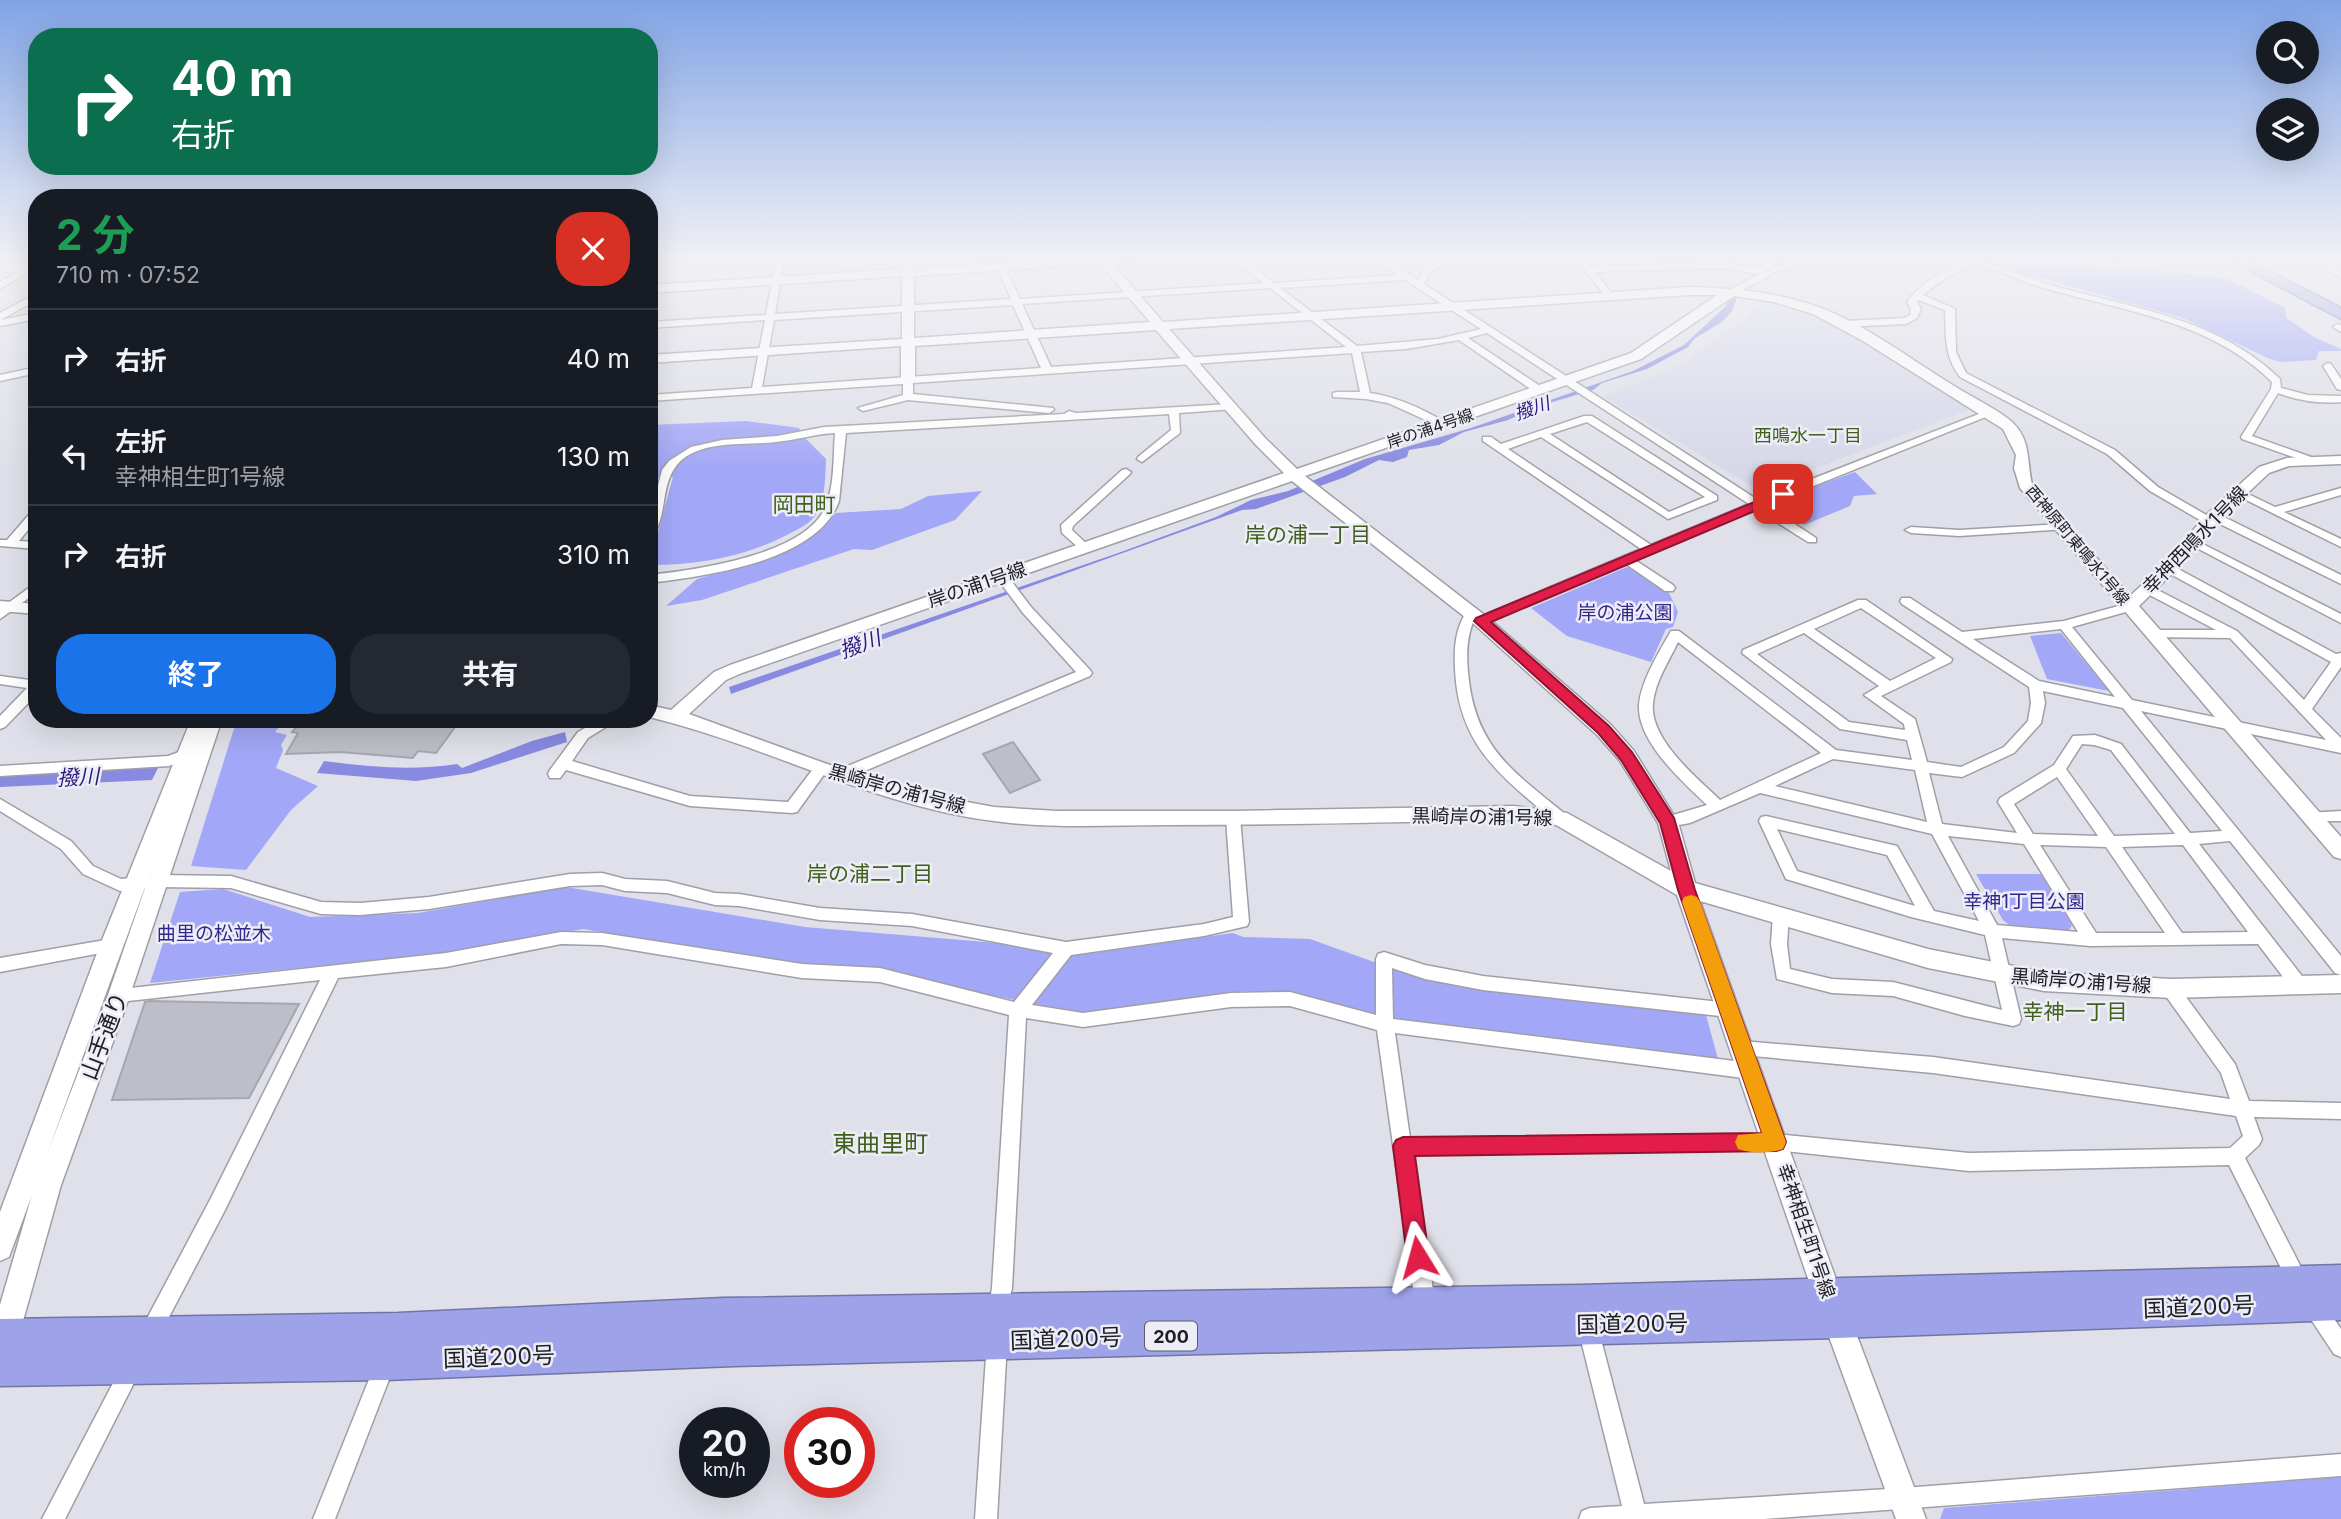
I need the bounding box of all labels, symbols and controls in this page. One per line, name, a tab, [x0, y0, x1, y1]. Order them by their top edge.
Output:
map controls	[2256, 21, 2319, 161]
button: search	[2256, 21, 2319, 84]
text: 40 m	[171, 49, 294, 108]
icon: right	[56, 56, 147, 147]
button: layers	[2256, 98, 2319, 161]
text: 右折	[171, 115, 235, 154]
text: 2 分	[56, 209, 134, 260]
button: close	[556, 212, 630, 286]
text: 710 m · 07:52	[56, 261, 200, 289]
icon: right	[56, 339, 94, 377]
text: 40 m	[567, 343, 630, 374]
text: 右折	[115, 345, 167, 376]
water label: 撥川	[1512, 392, 1554, 424]
street label: 岸の浦4号線	[1384, 404, 1476, 452]
district label: 西鳴水一丁目	[1754, 425, 1862, 446]
text: 左折	[115, 426, 167, 457]
icon: left	[56, 437, 94, 475]
text: 130 m	[557, 441, 630, 472]
text: 幸神相生町1号線	[115, 463, 285, 491]
pin	[1753, 464, 1813, 524]
icon: arrive	[1764, 475, 1802, 513]
street label: 西神原町東鳴水1号線	[2022, 481, 2134, 609]
street label: 幸神西鳴水1号線	[2138, 481, 2252, 599]
district label: 岡田町	[773, 492, 836, 517]
district label: 岸の浦一丁目	[1245, 522, 1371, 547]
icon: right	[56, 535, 94, 573]
text: 310 m	[557, 539, 630, 570]
text: 右折	[115, 541, 167, 572]
street label: 岸の浦1号線	[925, 557, 1029, 613]
park label: 岸の浦公園	[1577, 601, 1673, 624]
water label: 撥川	[836, 624, 886, 663]
button: 終了	[56, 634, 336, 714]
button: 共有	[350, 634, 630, 714]
street label: 黒崎岸の浦1号線	[826, 760, 968, 818]
water label: 撥川	[56, 763, 102, 791]
street label: 黒崎岸の浦1号線	[1411, 804, 1553, 830]
district label: 岸の浦二丁目	[807, 861, 933, 886]
park label: 幸神1丁目公園	[1963, 890, 2085, 913]
park label: 曲里の松並木	[157, 922, 271, 945]
street label: 黒崎岸の浦1号線	[2010, 965, 2152, 997]
street label: 山手通り	[74, 988, 134, 1084]
district label: 幸神一丁目	[2023, 999, 2128, 1024]
district label: 東曲里町	[832, 1129, 928, 1158]
street label: 幸神相生町1号線	[1772, 1161, 1840, 1301]
position arrow	[1381, 1220, 1455, 1294]
street label: 国道200号	[2143, 1291, 2255, 1323]
street label: 国道200号	[1576, 1309, 1688, 1339]
road number: 200	[1145, 1322, 1197, 1350]
street label: 国道200号	[1010, 1323, 1122, 1355]
street label: 国道200号	[443, 1341, 555, 1373]
speed limit sign: 30	[784, 1407, 875, 1498]
text: 20	[702, 1422, 747, 1464]
text: km/h	[703, 1459, 746, 1480]

